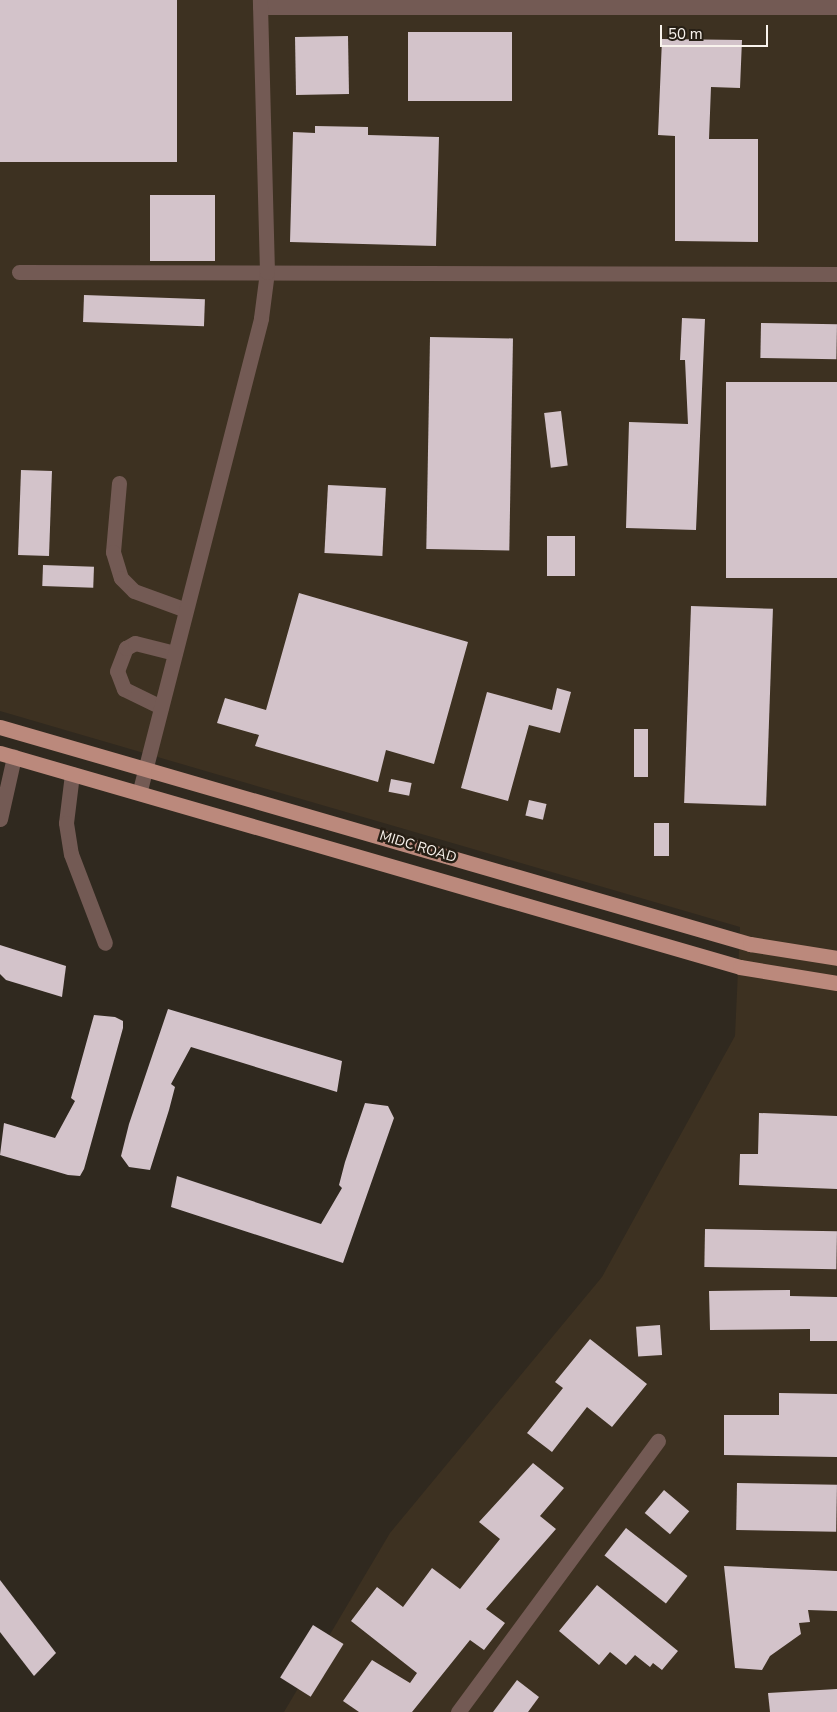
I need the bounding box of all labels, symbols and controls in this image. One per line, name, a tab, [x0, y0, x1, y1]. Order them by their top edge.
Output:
scale bar	[662, 15, 770, 47]
text: 50 m	[668, 24, 703, 44]
street label: MIDC ROAD	[378, 827, 458, 867]

